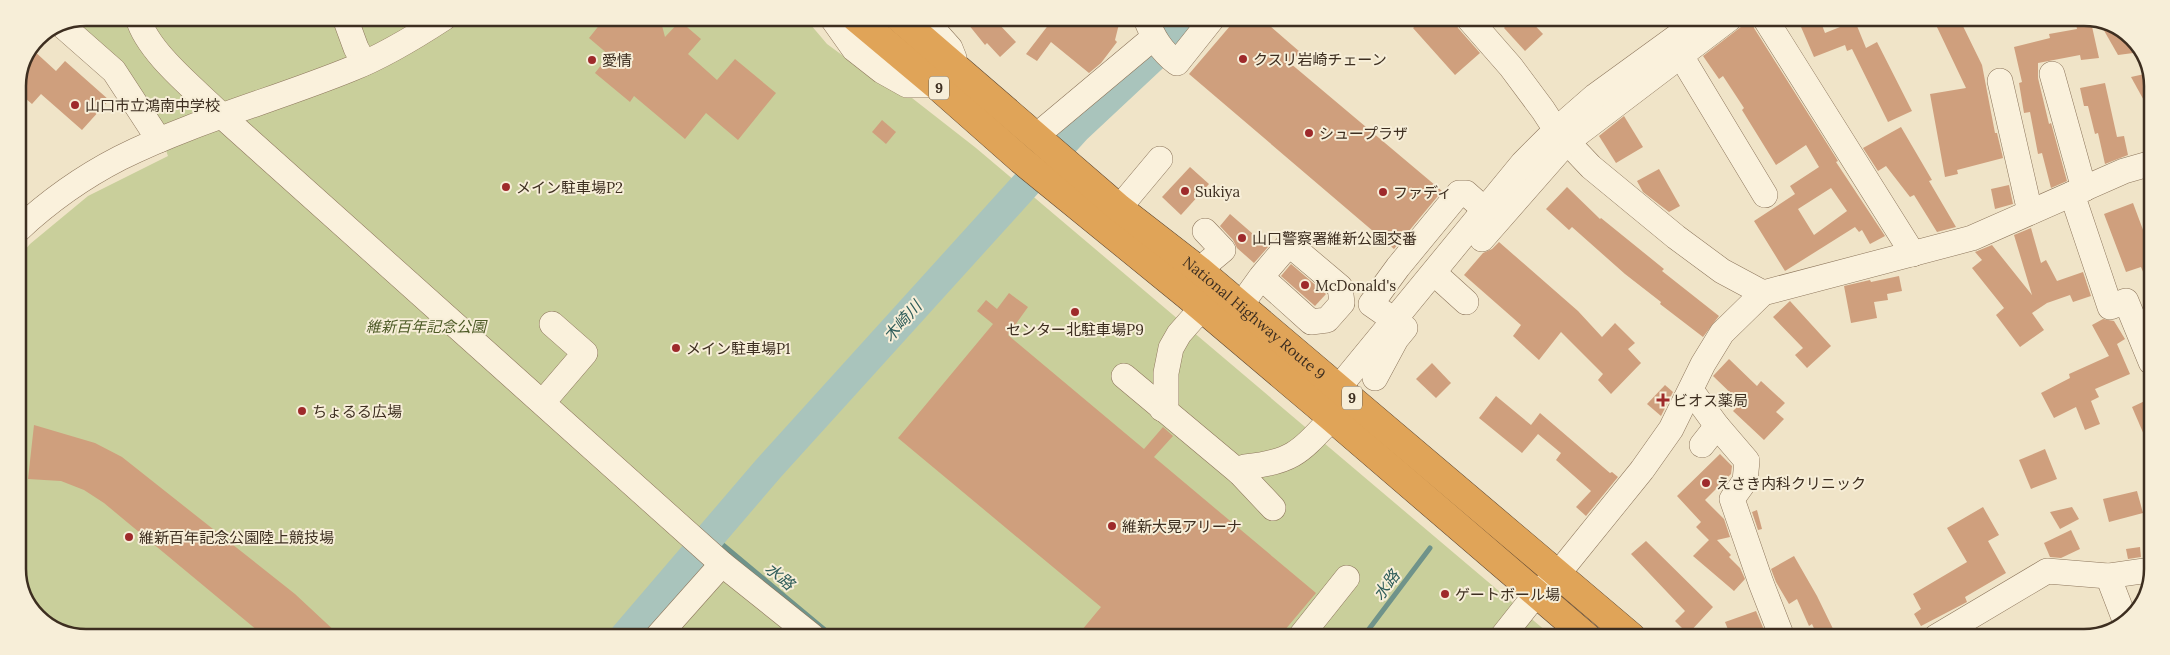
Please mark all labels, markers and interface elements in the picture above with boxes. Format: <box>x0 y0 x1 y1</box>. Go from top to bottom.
place label: クスリ岩崎チェーン <box>1253 50 1387 69</box>
place label: 愛情 <box>602 51 632 70</box>
marker: クスリ岩崎チェーン <box>1237 53 1249 65</box>
marker: 愛情 <box>586 54 598 66</box>
road number: 9 <box>929 76 949 100</box>
place label: 山口市立鴻南中学校 <box>85 96 220 115</box>
marker: 山口市立鴻南中学校 <box>69 99 81 111</box>
place label: シュープラザ <box>1319 124 1408 143</box>
marker: シュープラザ <box>1303 127 1315 139</box>
place label: メイン駐車場P2 <box>516 178 623 197</box>
marker: メイン駐車場P2 <box>500 181 512 193</box>
place label: Sukiya <box>1195 182 1240 201</box>
place label: ファディ <box>1393 183 1452 202</box>
marker: Sukiya <box>1179 185 1191 197</box>
marker: ファディ <box>1377 186 1389 198</box>
place label: 山口警察署維新公園交番 <box>1252 229 1417 248</box>
marker: 山口警察署維新公園交番 <box>1236 232 1248 244</box>
street label: National Highway Route 9 <box>1179 252 1330 383</box>
place label: McDonald's <box>1315 276 1396 295</box>
marker: McDonald's <box>1299 279 1311 291</box>
water label: 木崎川 <box>879 295 927 346</box>
marker: センター北駐車場P9 <box>1069 306 1081 318</box>
park label: 維新百年記念公園 <box>366 317 488 336</box>
place label: センター北駐車場P9 <box>1006 320 1144 339</box>
place label: メイン駐車場P1 <box>686 339 791 358</box>
marker: メイン駐車場P1 <box>670 342 682 354</box>
road number: 9 <box>1342 386 1362 409</box>
place label: ビオス薬局 <box>1673 391 1748 410</box>
marker: ビオス薬局 <box>1657 394 1669 406</box>
place label: ちょるる広場 <box>312 402 402 421</box>
marker: ちょるる広場 <box>296 405 308 417</box>
place label: えさき内科クリニック <box>1716 474 1866 493</box>
marker: えさき内科クリニック <box>1700 477 1712 489</box>
place label: 維新大晃アリーナ <box>1122 517 1242 536</box>
marker: 維新大晃アリーナ <box>1106 520 1118 532</box>
place label: 維新百年記念公園陸上競技場 <box>139 528 334 547</box>
marker: 維新百年記念公園陸上競技場 <box>123 531 135 543</box>
water label: 水路 <box>761 558 800 595</box>
water label: 水路 <box>1368 565 1405 604</box>
place label: ゲートボール場 <box>1455 585 1560 604</box>
marker: ゲートボール場 <box>1439 588 1451 600</box>

